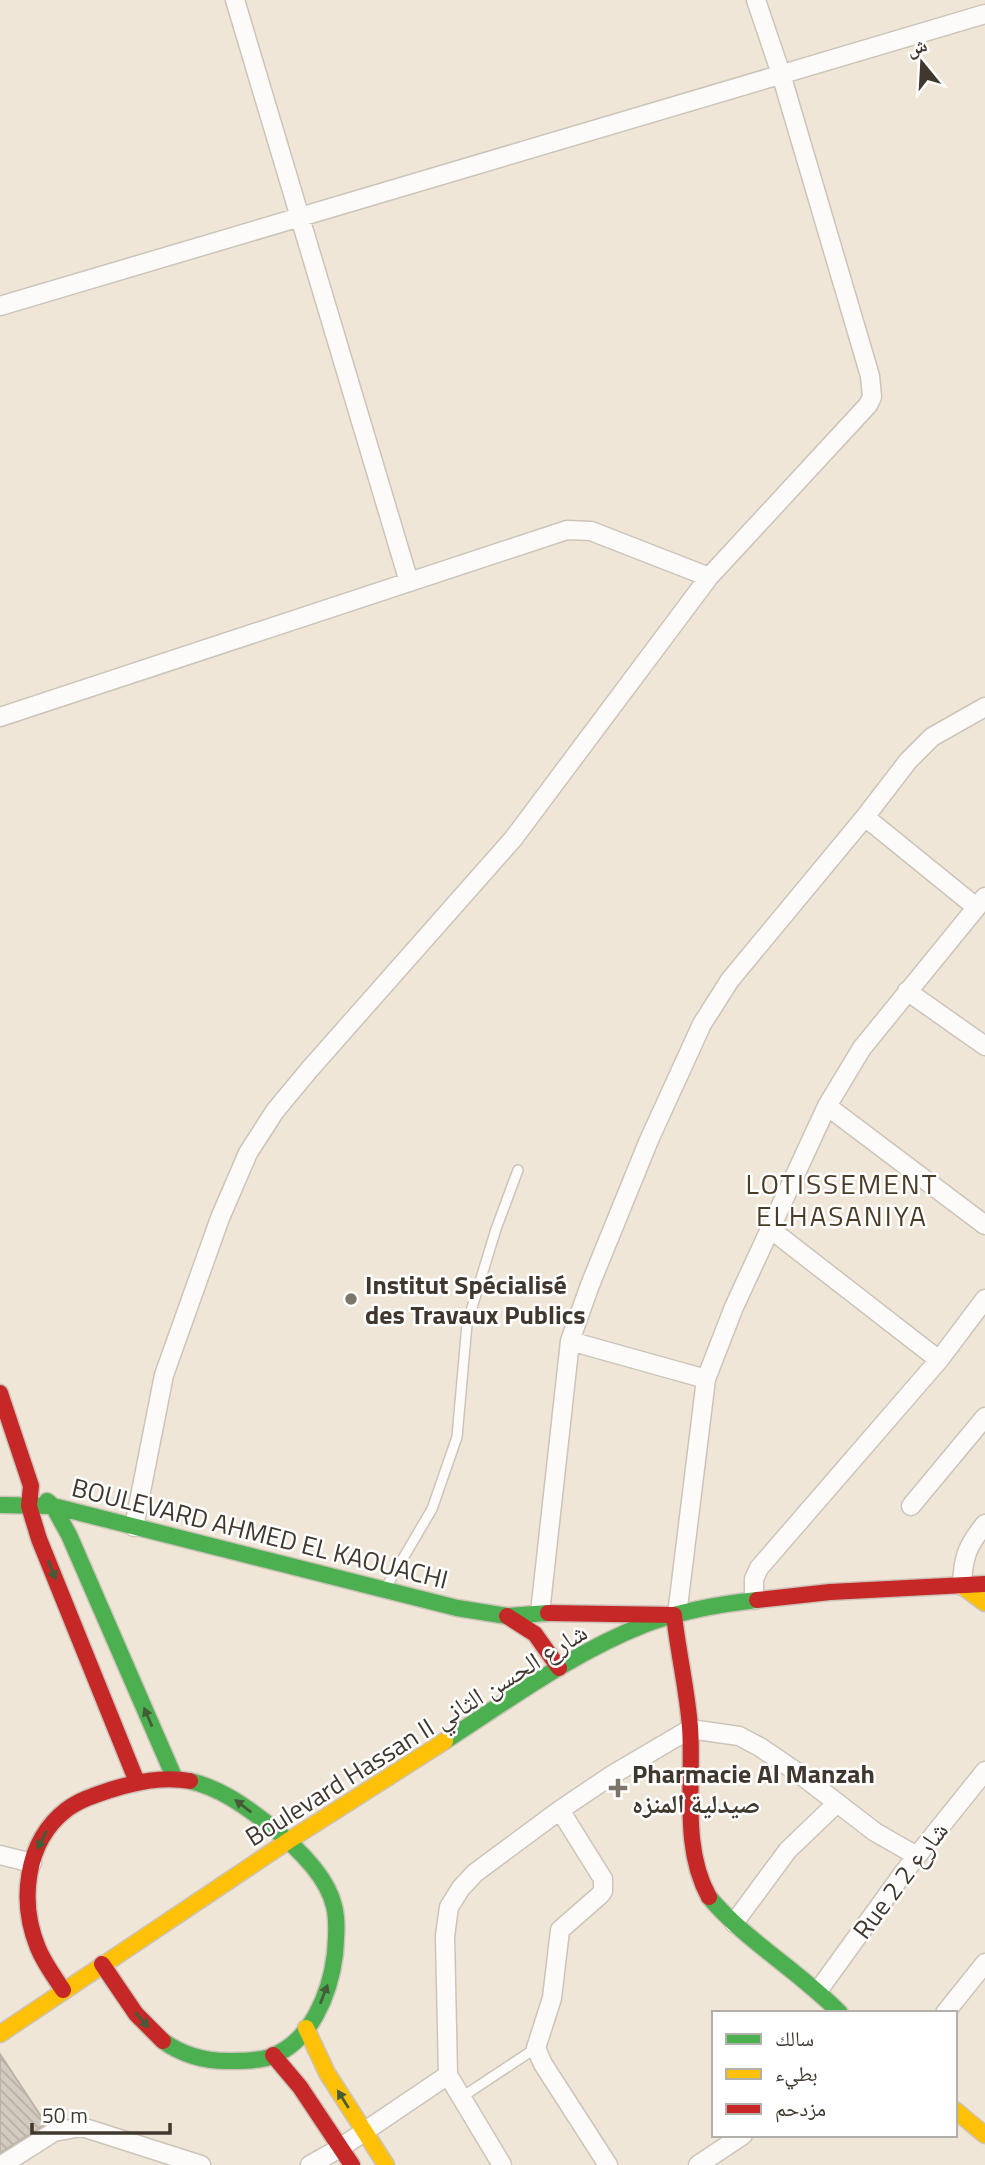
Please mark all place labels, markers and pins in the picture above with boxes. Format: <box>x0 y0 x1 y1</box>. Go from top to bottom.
place label: Institut Spécialisé des Travaux Publics <box>365 1265 586 1334</box>
marker: Institut Spécialisé des Travaux Publics <box>343 1291 359 1307</box>
place label: Pharmacie Al Manzah صيدلية المنزه <box>632 1754 875 1823</box>
marker: Pharmacie Al Manzah صيدلية المنزه <box>610 1780 626 1796</box>

